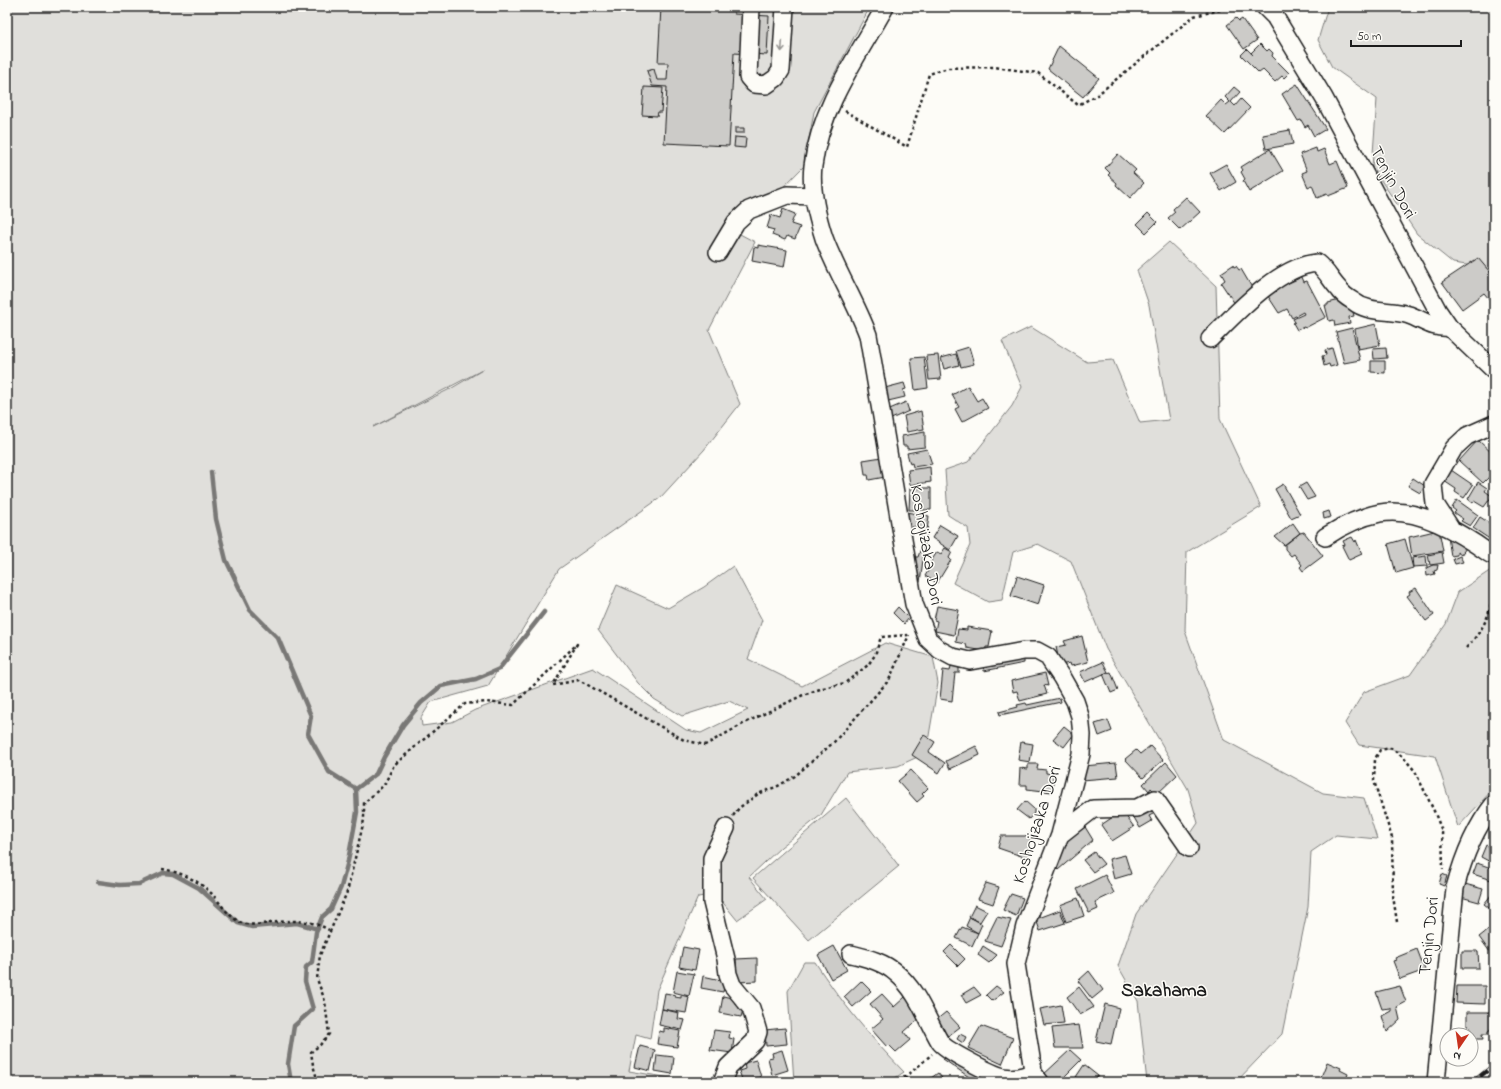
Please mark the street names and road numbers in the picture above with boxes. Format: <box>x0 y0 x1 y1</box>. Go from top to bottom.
street label: Tenjin Dori <box>1362 142 1422 224</box>
street label: Koshojizaka Dori <box>902 482 948 608</box>
street label: Koshojizaka Dori <box>1007 763 1069 887</box>
street label: Tenjin Dori <box>1413 895 1447 977</box>

